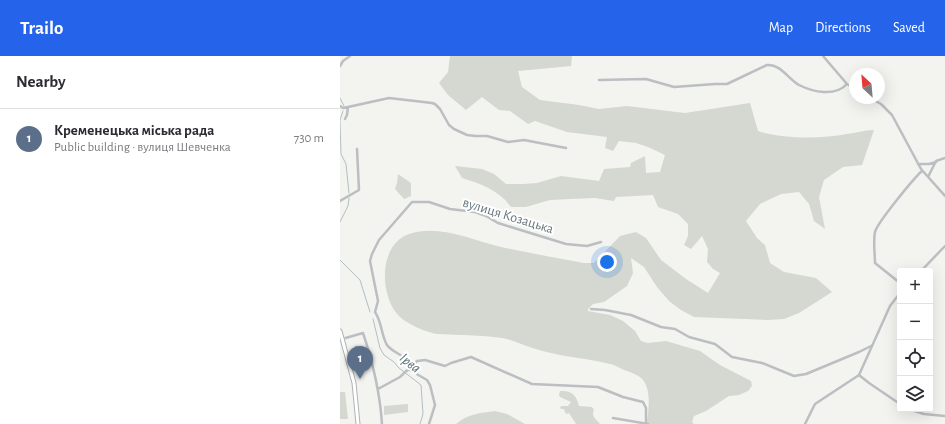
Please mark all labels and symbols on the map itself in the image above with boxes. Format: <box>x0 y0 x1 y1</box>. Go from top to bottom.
north arrow <box>849 68 885 104</box>
street label: вулиця Козацька <box>461 196 556 237</box>
your location <box>597 252 617 272</box>
pin: 1 <box>347 346 373 379</box>
water label: Ірва <box>396 350 424 376</box>

